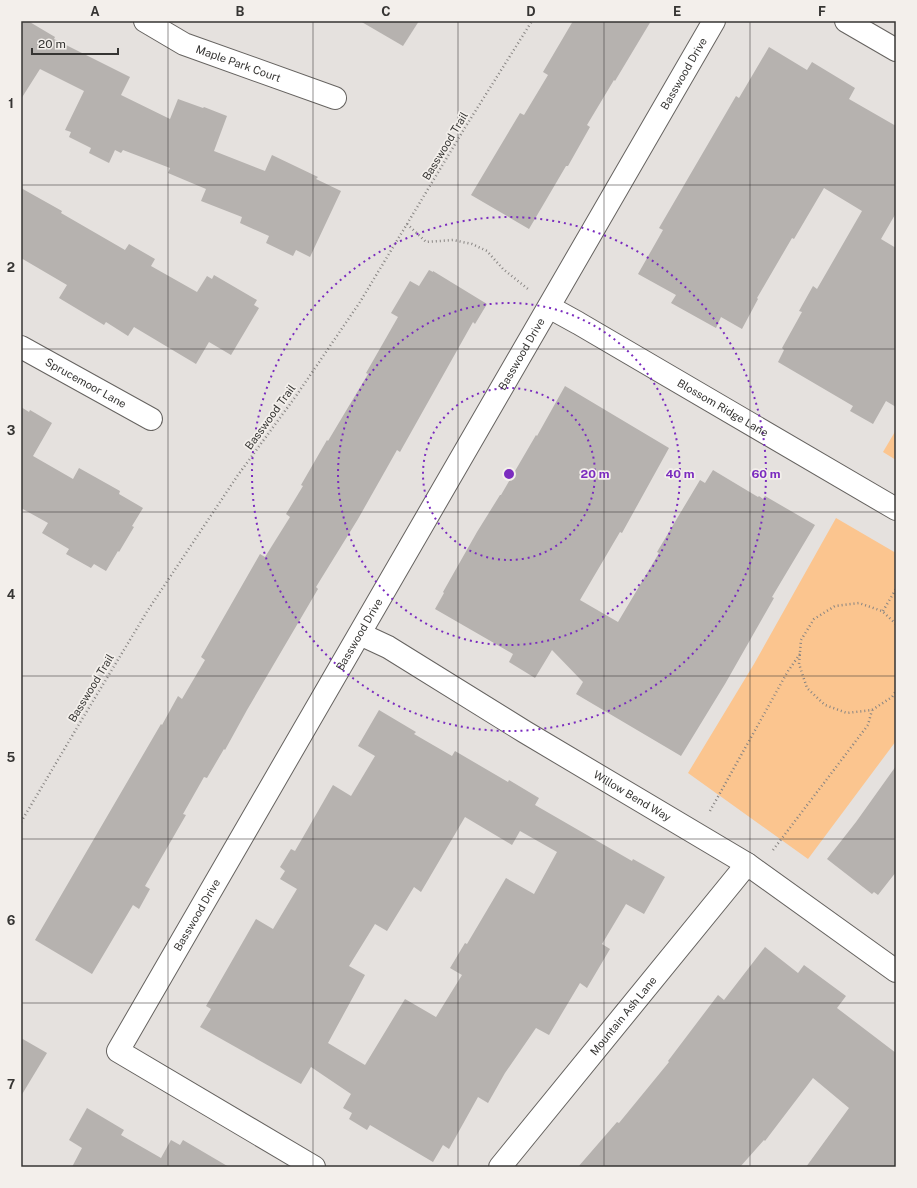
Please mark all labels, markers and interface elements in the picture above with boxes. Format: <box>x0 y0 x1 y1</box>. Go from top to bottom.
text: A <box>90 4 100 19</box>
text: B <box>236 4 245 19</box>
text: C <box>381 4 391 19</box>
text: D <box>526 4 536 19</box>
text: E <box>673 4 681 19</box>
text: F <box>818 4 826 19</box>
scale bar <box>32 30 118 56</box>
street label: Basswood Drive <box>658 35 709 112</box>
text: 20 m <box>38 37 66 51</box>
street label: Maple Park Court <box>194 43 282 84</box>
text: 1 <box>8 96 14 111</box>
street label: Basswood Trail <box>420 110 470 182</box>
text: 2 <box>7 260 15 275</box>
street label: Basswood Drive <box>496 316 547 392</box>
street label: Sprucemoor Lane <box>43 356 128 410</box>
street label: Blossom Ridge Lane <box>675 377 771 439</box>
street label: Basswood Trail <box>242 382 298 452</box>
text: 3 <box>7 423 16 438</box>
centre of rings <box>502 467 516 481</box>
text: 20 m <box>581 467 610 481</box>
text: 40 m <box>665 467 695 481</box>
text: 60 m <box>751 467 781 481</box>
text: 4 <box>7 587 16 602</box>
street label: Basswood Drive <box>334 596 385 673</box>
street label: Basswood Trail <box>66 652 116 724</box>
text: 5 <box>7 750 16 765</box>
street label: Willow Bend Way <box>592 768 673 823</box>
street label: Basswood Drive <box>171 877 222 953</box>
text: 6 <box>7 913 16 928</box>
street label: Mountain Ash Lane <box>588 974 659 1058</box>
text: 7 <box>7 1077 15 1092</box>

